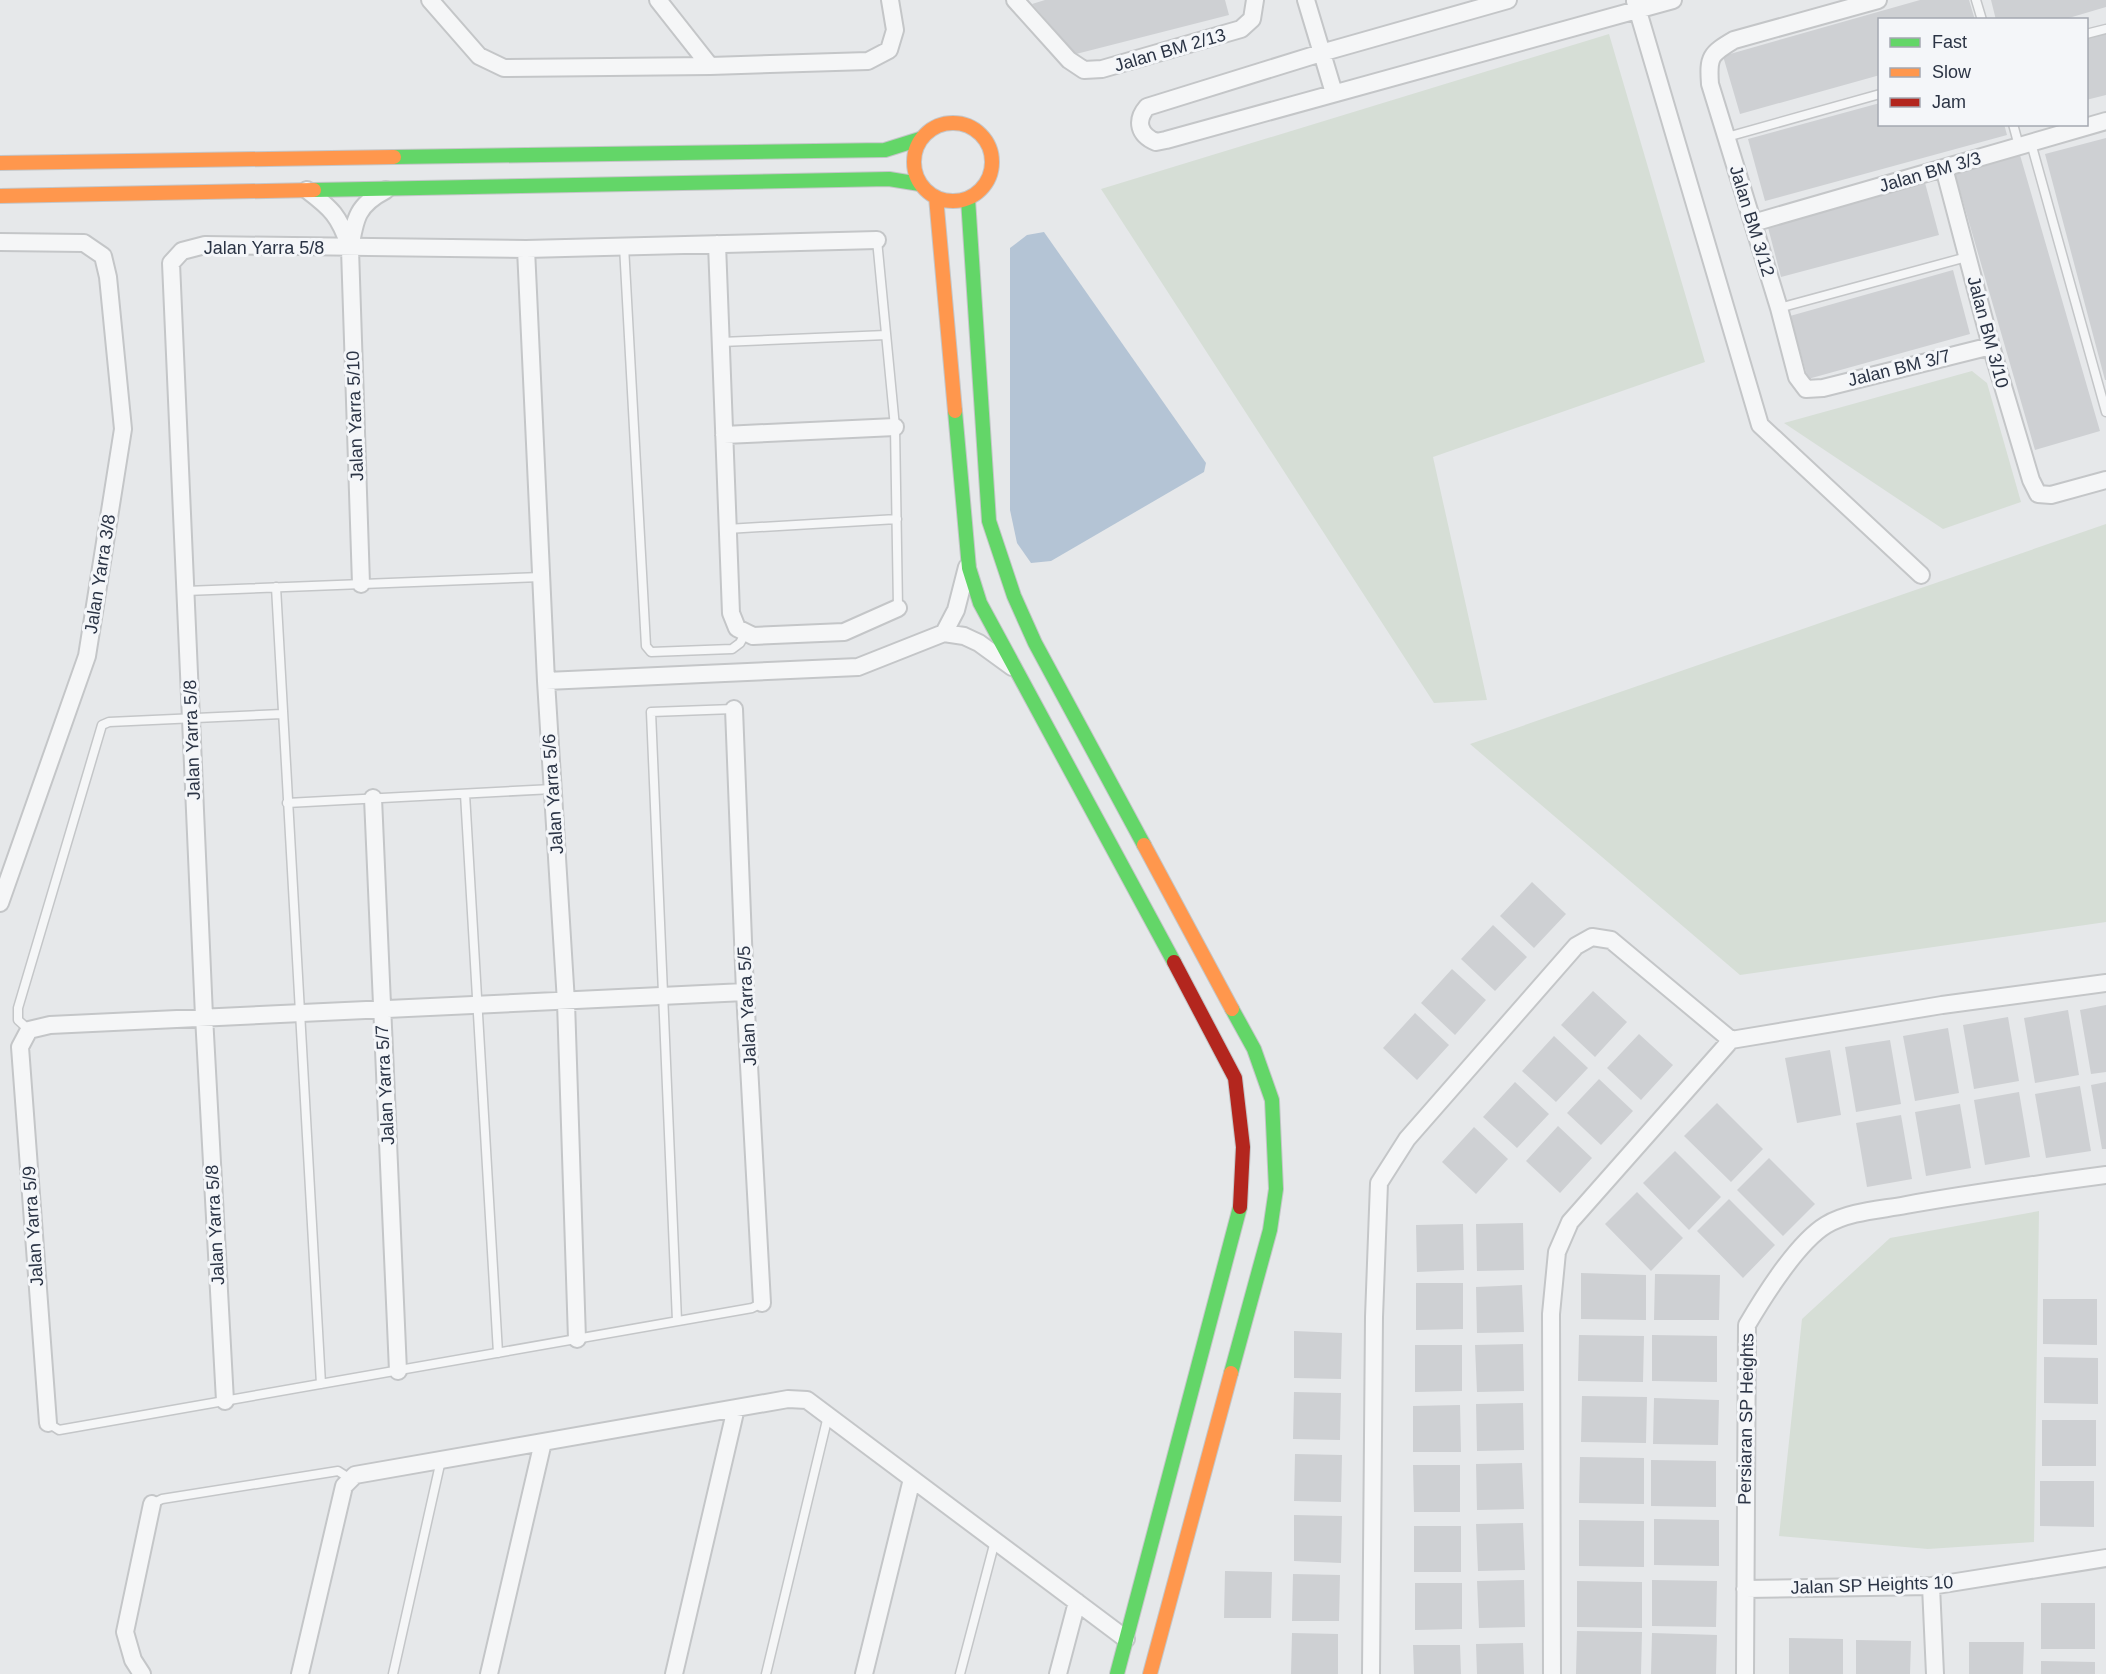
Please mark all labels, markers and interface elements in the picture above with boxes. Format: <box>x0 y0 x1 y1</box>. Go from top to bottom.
legend <box>1878 18 2088 126</box>
street label: Jalan BM 2/13 <box>1112 25 1228 75</box>
text: Fast <box>1932 32 1967 52</box>
text: Slow <box>1932 62 1972 82</box>
text: Jam <box>1932 92 1966 112</box>
street label: Jalan BM 3/3 <box>1877 148 1983 196</box>
street label: Jalan BM 3/12 <box>1726 163 1778 279</box>
street label: Jalan Yarra 5/8 <box>204 238 324 258</box>
street label: Jalan BM 3/10 <box>1963 274 2013 390</box>
street label: Jalan BM 3/7 <box>1846 346 1952 390</box>
street label: Jalan Yarra 5/10 <box>343 350 367 482</box>
street label: Jalan Yarra 3/8 <box>81 513 119 635</box>
street label: Jalan Yarra 5/8 <box>180 679 204 801</box>
street label: Jalan Yarra 5/6 <box>539 733 567 855</box>
street label: Jalan Yarra 5/5 <box>734 945 760 1067</box>
street label: Jalan Yarra 5/7 <box>372 1024 398 1146</box>
street label: Jalan Yarra 5/8 <box>202 1164 228 1286</box>
street label: Jalan Yarra 5/9 <box>19 1165 47 1287</box>
street label: Persiaran SP Heights <box>1735 1333 1757 1505</box>
street label: Jalan SP Heights 10 <box>1790 1572 1954 1598</box>

